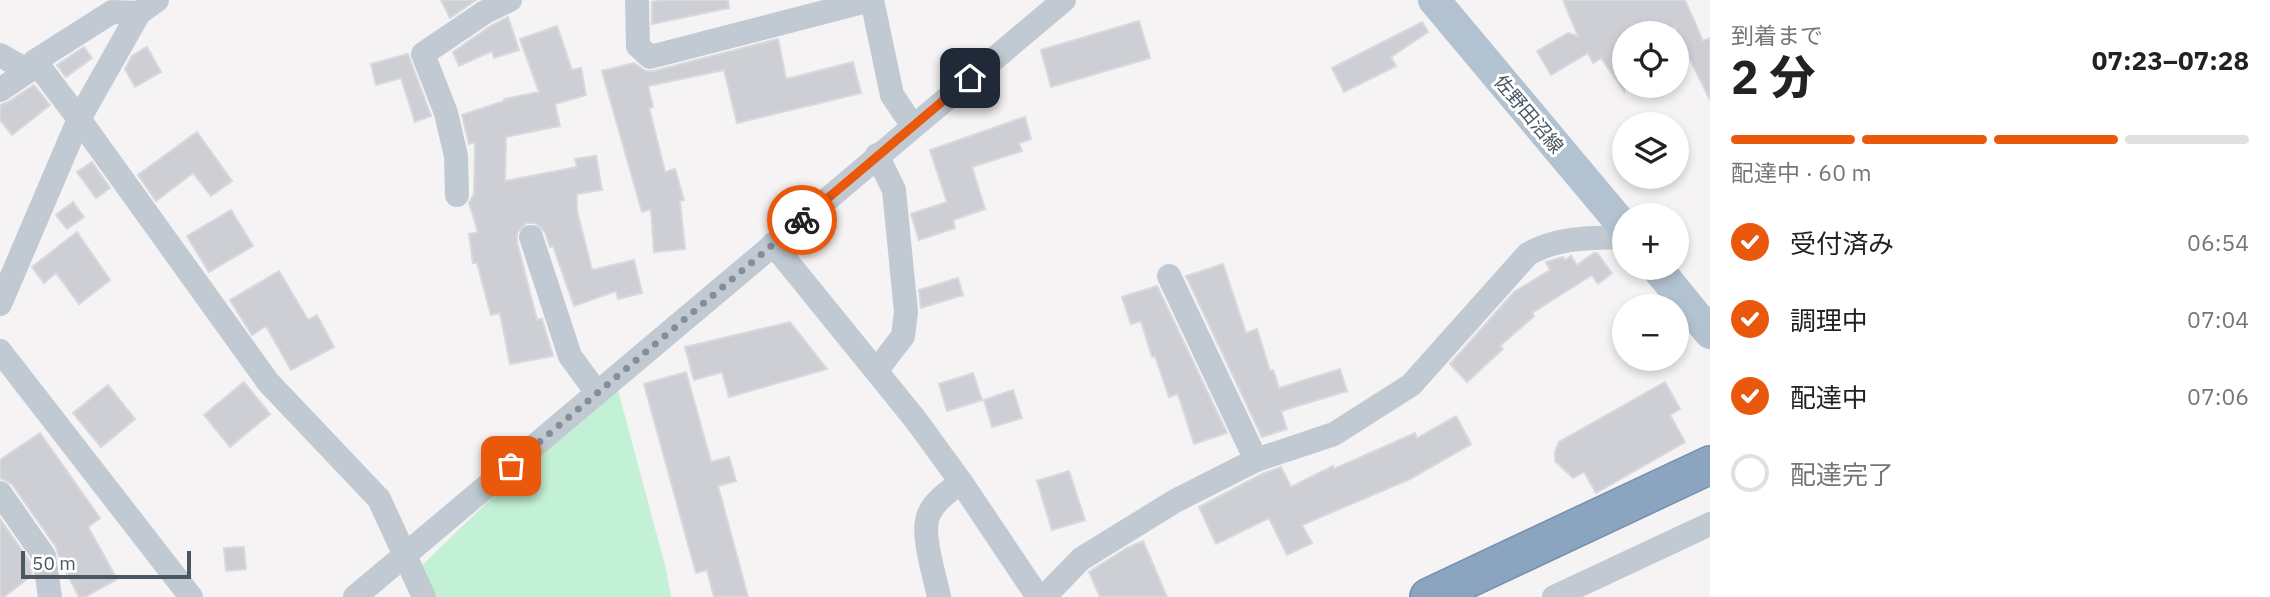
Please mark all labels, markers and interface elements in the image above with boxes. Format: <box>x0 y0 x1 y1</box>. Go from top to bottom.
text: 到着まで <box>1731 20 1823 50</box>
map controls <box>1612 21 1689 371</box>
button: locate <box>1612 21 1689 98</box>
text: 07:23–07:28 <box>2092 43 2249 77</box>
text: 2 分 <box>1731 47 1815 107</box>
pin <box>940 48 1000 108</box>
icon: home <box>951 59 989 97</box>
street label: 佐野田沼線 <box>1489 70 1569 158</box>
button: layers <box>1612 112 1689 189</box>
text: 配達中 · 60 m <box>1731 157 1871 187</box>
courier <box>767 185 837 255</box>
icon: bike <box>783 201 821 239</box>
button: + <box>1612 203 1689 280</box>
icon: check <box>1731 223 1769 261</box>
text: 受付済み <box>1790 226 1894 260</box>
text: 06:54 <box>2187 227 2249 257</box>
button: − <box>1612 294 1689 371</box>
icon: check <box>1731 300 1769 338</box>
text: 調理中 <box>1790 303 1868 337</box>
text: 07:04 <box>2187 304 2249 334</box>
icon: check <box>1731 377 1769 415</box>
text: 配達中 <box>1790 380 1868 414</box>
text: 07:06 <box>2187 381 2249 411</box>
pin <box>481 436 541 496</box>
icon: bag <box>492 447 530 485</box>
text: 配達完了 <box>1790 457 1894 491</box>
scale bar <box>21 548 191 580</box>
text: 50 m <box>32 551 76 575</box>

